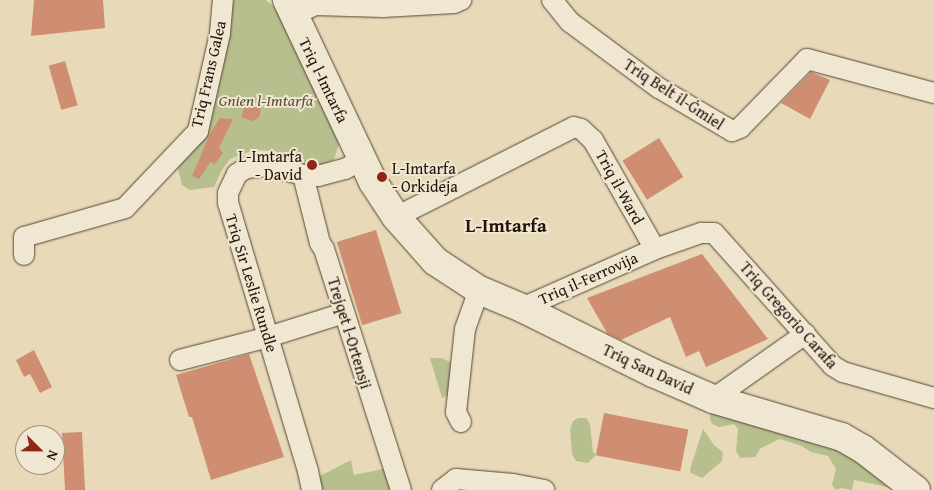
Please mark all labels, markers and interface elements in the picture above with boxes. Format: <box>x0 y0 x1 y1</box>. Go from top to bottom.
street label: Triq Frans Galea <box>186 19 230 129</box>
street label: Triq l-Imtarfa <box>295 34 353 126</box>
street label: Triq Belt il-Ġmiel <box>620 54 728 134</box>
park label: Gnien l-Imtarfa <box>219 90 313 110</box>
place label: L-Imtarfa - David <box>238 146 302 184</box>
street label: Triq il-Ward <box>592 146 648 228</box>
place label: L-Imtarfa - Orkideja <box>392 158 458 196</box>
marker: L-Imtarfa - David <box>306 159 318 171</box>
marker: L-Imtarfa - Orkideja <box>376 171 388 183</box>
street label: Triq Sir Leslie Rundle <box>222 212 282 354</box>
district label: L-Imtarfa <box>465 215 547 237</box>
street label: Triq il-Ferrovija <box>536 248 640 308</box>
street label: Triq Gregorio Carafa <box>736 258 842 372</box>
street label: Trejqet l-Ortensji <box>324 275 376 391</box>
street label: Triq San David <box>600 340 696 398</box>
north arrow <box>15 425 65 475</box>
text: N <box>42 447 64 464</box>

